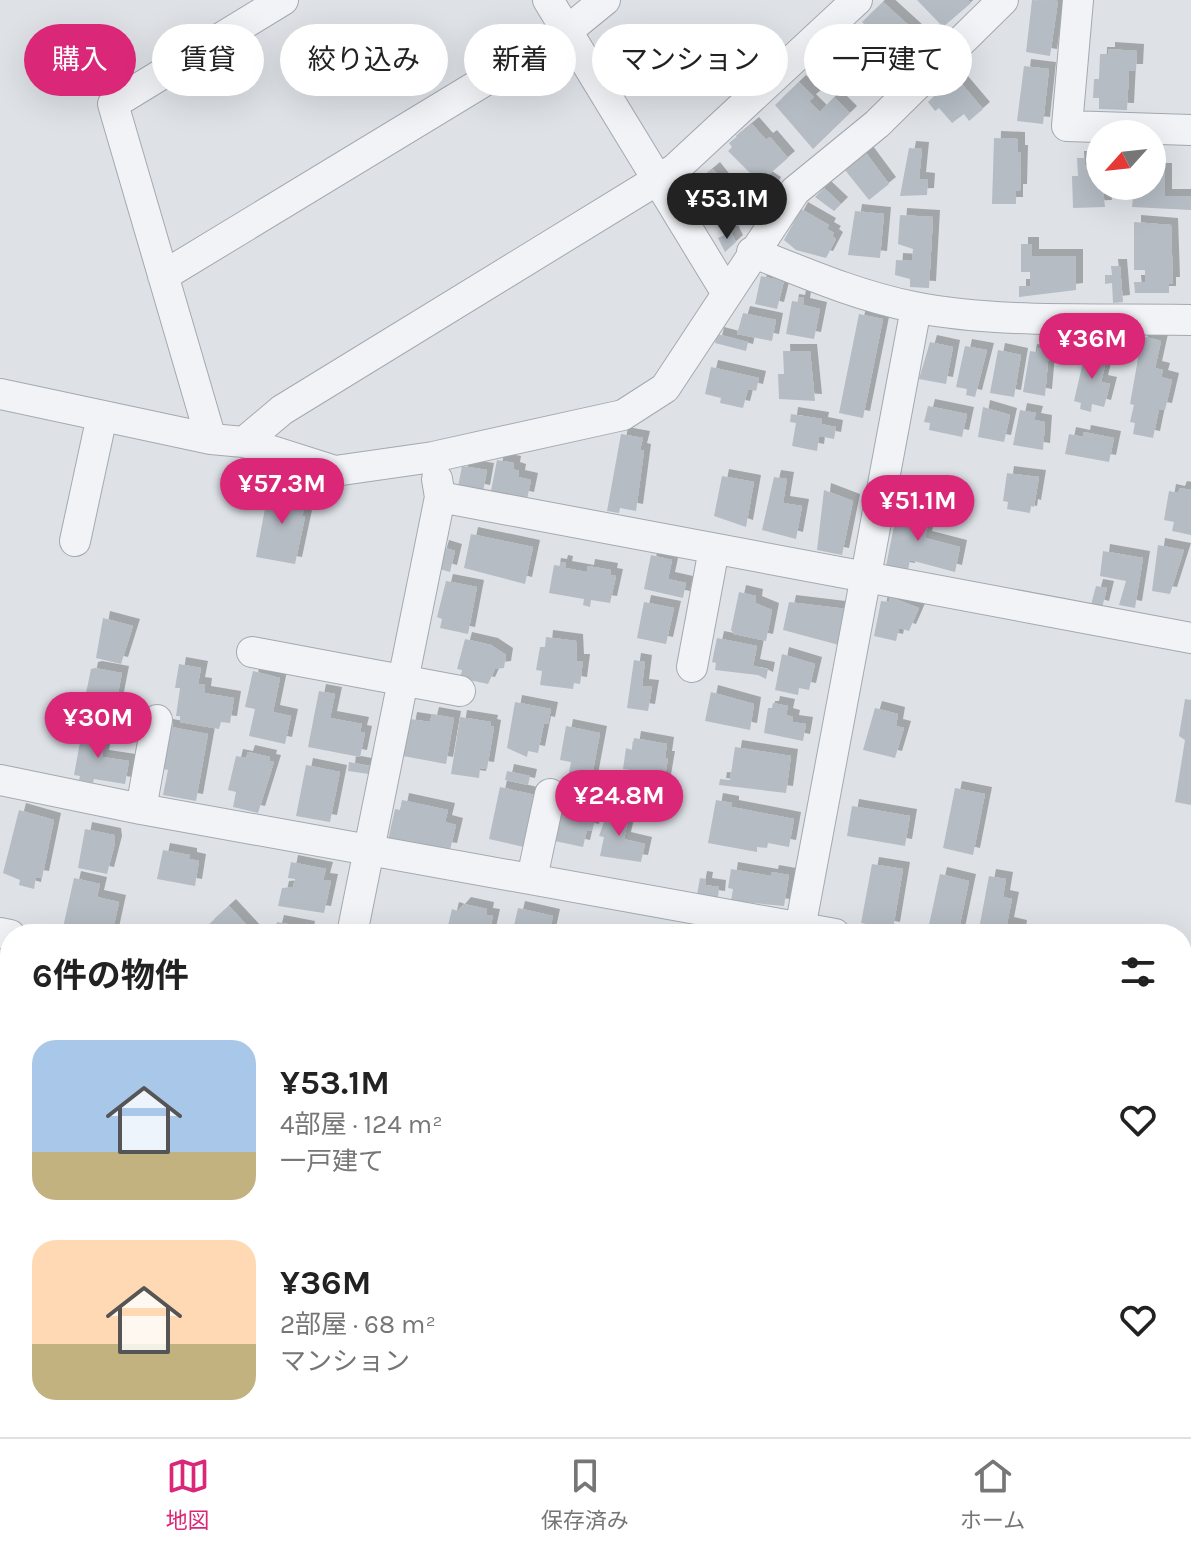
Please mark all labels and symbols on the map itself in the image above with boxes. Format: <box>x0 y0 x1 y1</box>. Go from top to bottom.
north arrow <box>1086 120 1166 200</box>
pin: ¥53.1M <box>662 173 792 241</box>
pin: ¥36M <box>1045 313 1139 381</box>
pin: ¥57.3M <box>217 458 347 526</box>
pin: ¥51.1M <box>853 475 983 543</box>
pin: ¥30M <box>51 692 145 760</box>
pin: ¥24.8M <box>554 770 684 838</box>

